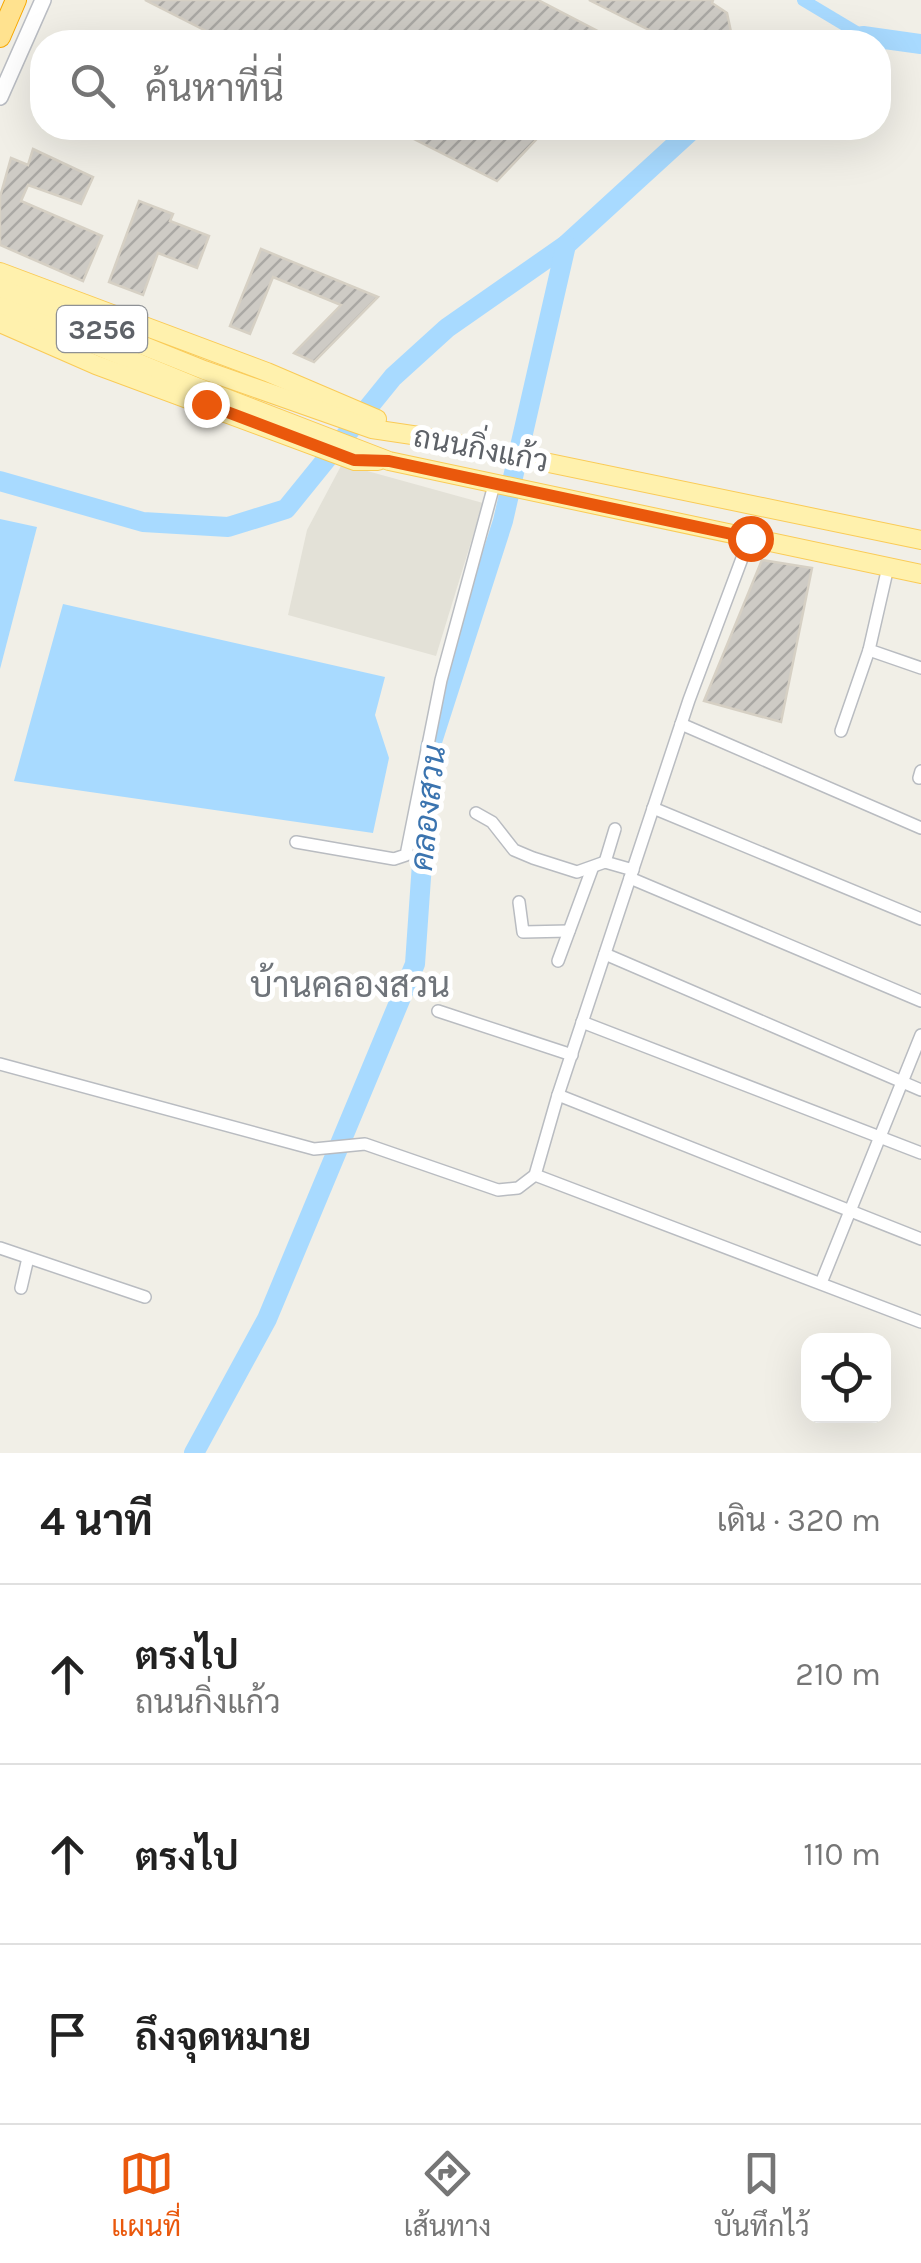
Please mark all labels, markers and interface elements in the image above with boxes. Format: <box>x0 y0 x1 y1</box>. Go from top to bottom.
search box <box>30 30 891 140</box>
icon: search <box>65 58 120 113</box>
text: ค้นหาที่นี่ <box>145 66 284 111</box>
road number: 3256 <box>57 306 147 352</box>
route end <box>184 382 230 428</box>
street label: ถนนกิ่งแก้ว <box>411 412 553 480</box>
route start <box>728 516 774 562</box>
water label: คลองสวน <box>403 743 453 873</box>
district label: บ้านคลองสวน <box>250 962 450 1006</box>
map controls <box>801 1333 891 1423</box>
button: locate <box>801 1333 891 1423</box>
text: 4 นาที <box>40 1496 153 1546</box>
text: เดิน · 320 m <box>717 1502 881 1539</box>
text: ตรงไป <box>135 1634 239 1679</box>
icon: ahead <box>40 1647 95 1702</box>
text: 210 m <box>795 1656 881 1693</box>
text: ถนนกิ่งแก้ว <box>135 1684 281 1721</box>
icon: ahead <box>40 1827 95 1882</box>
text: ตรงไป <box>135 1835 239 1880</box>
text: 110 m <box>803 1836 881 1873</box>
icon: arrive <box>40 2007 95 2062</box>
text: ถึงจุดหมาย <box>135 2015 311 2060</box>
tab: แผนที่ <box>111 2146 181 2243</box>
tab: เส้นทาง <box>404 2146 491 2243</box>
tab: บันทึกไว้ <box>714 2146 810 2243</box>

